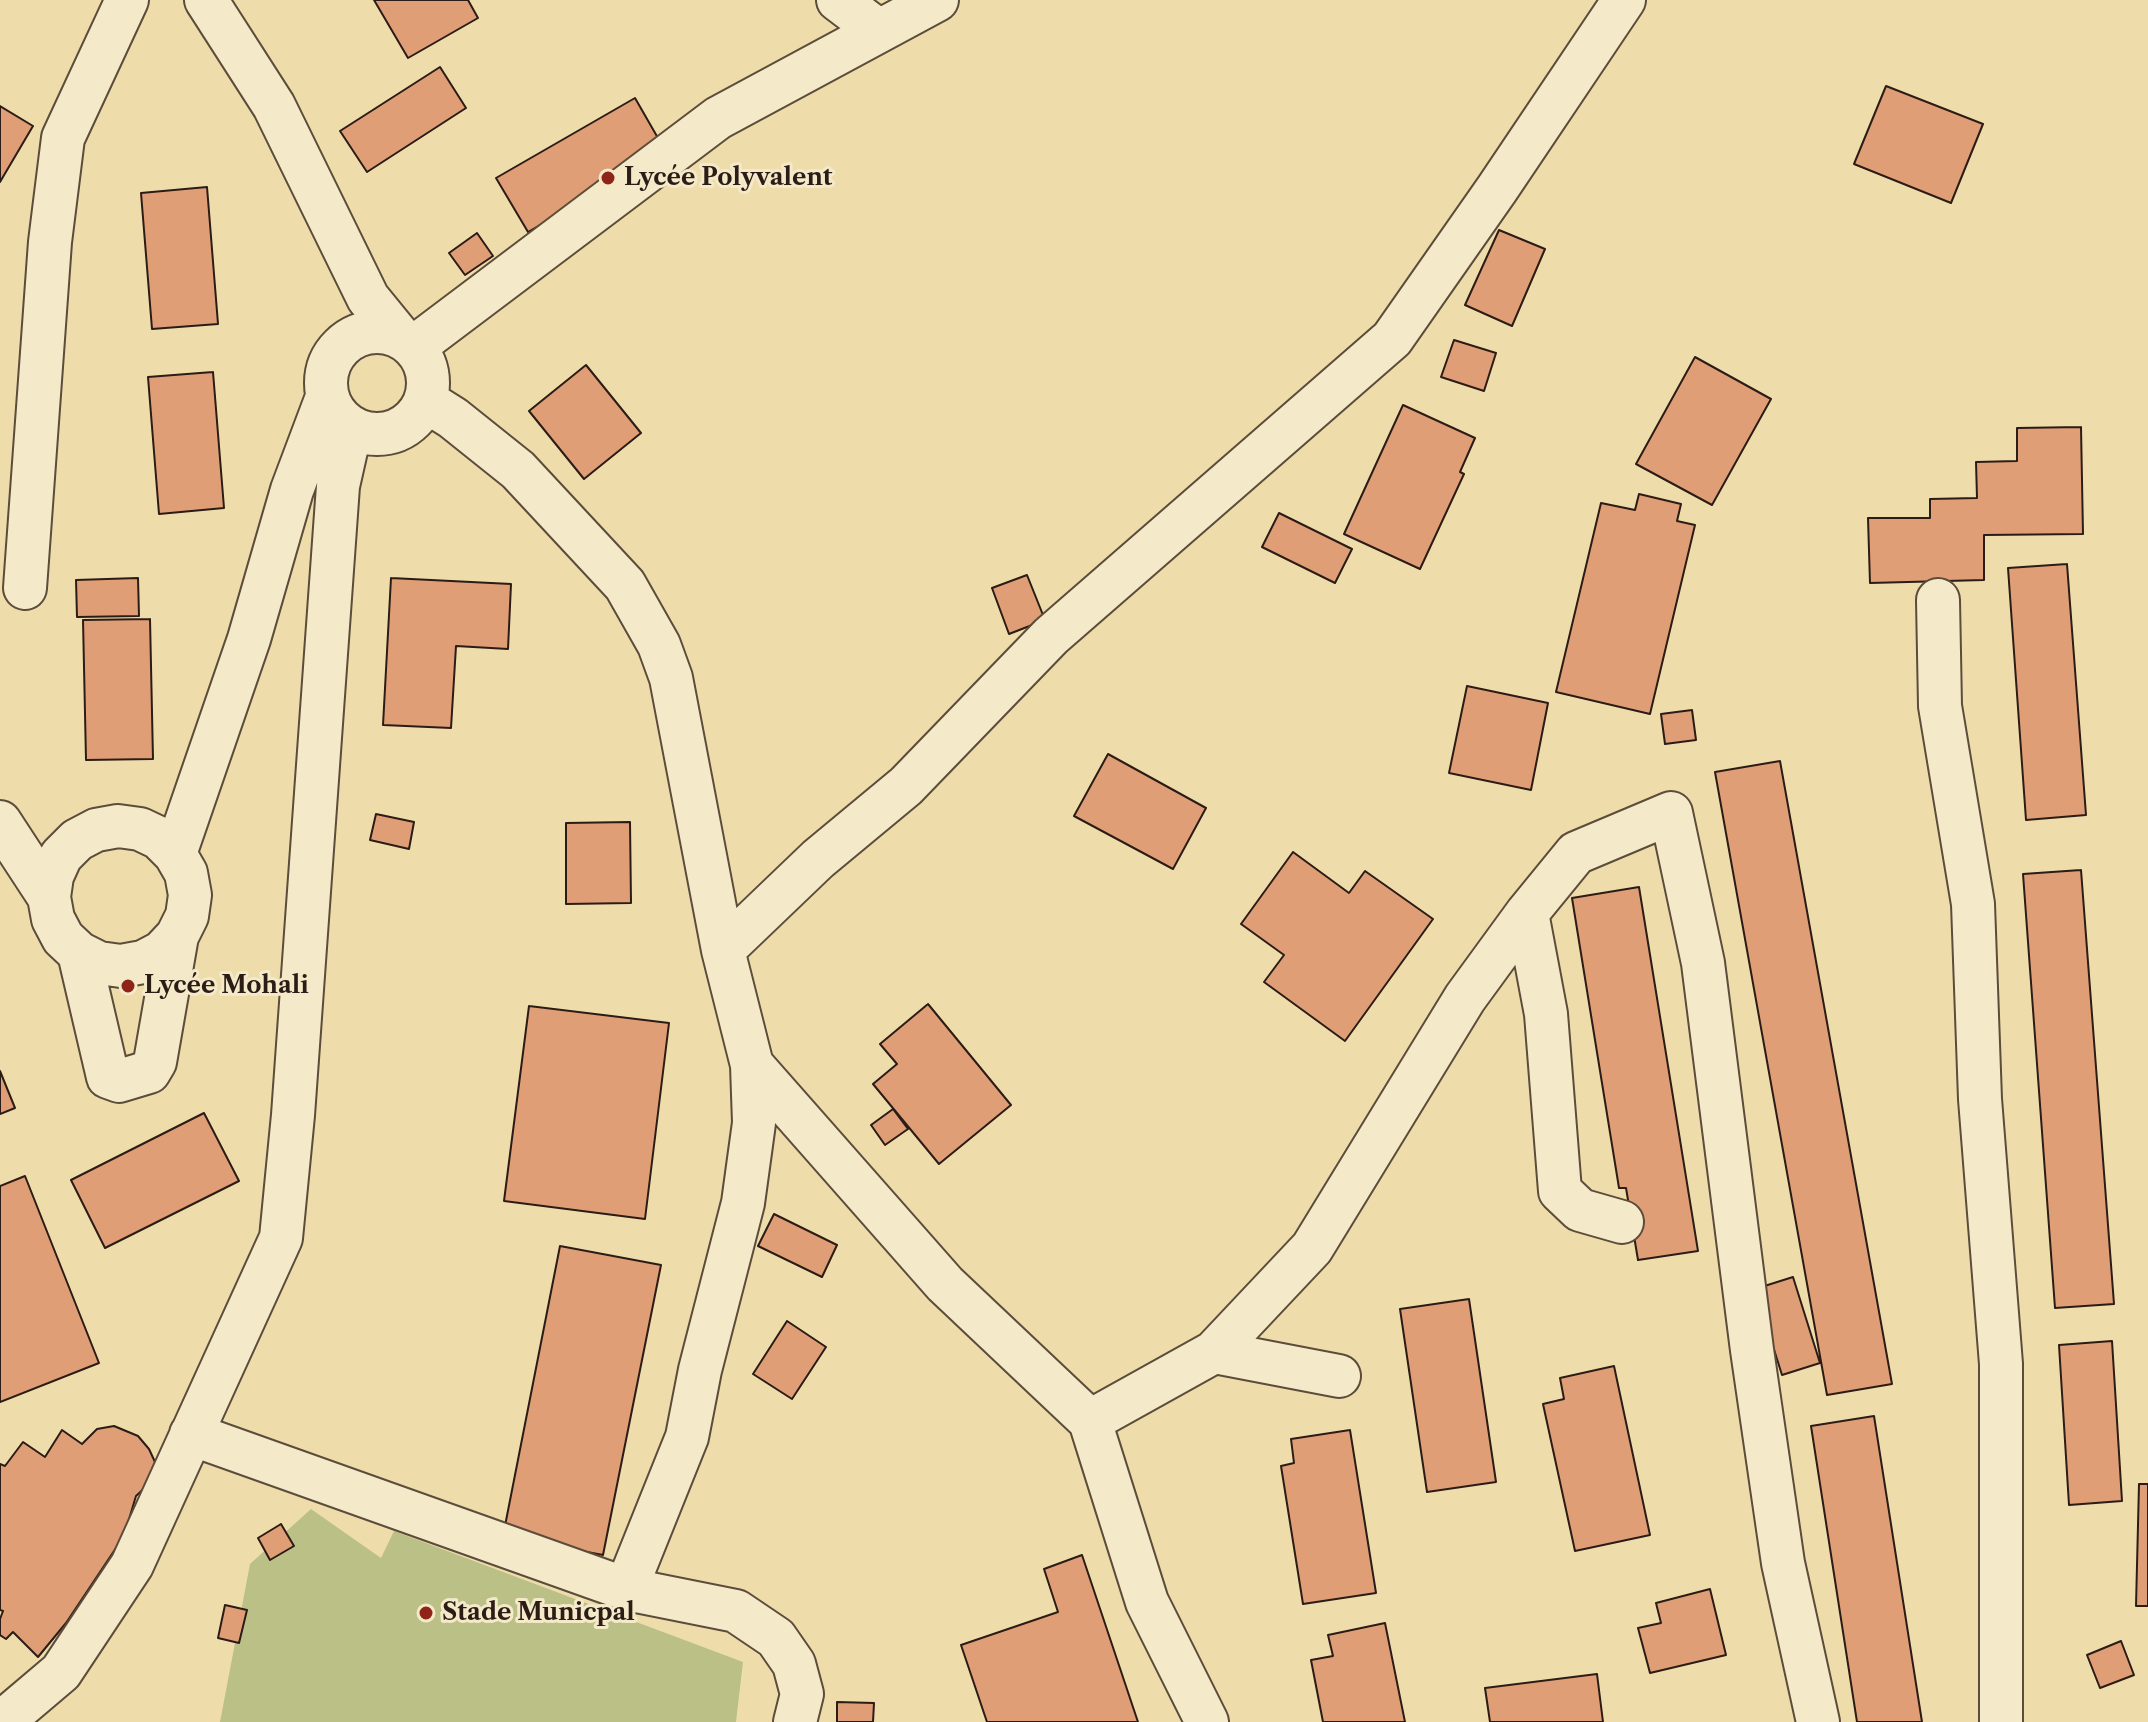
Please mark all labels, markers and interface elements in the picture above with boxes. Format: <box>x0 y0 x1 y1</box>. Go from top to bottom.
place label: Lycée Polyvalent <box>624 164 832 192</box>
marker: Lycée Polyvalent <box>599 169 617 187</box>
place label: Lycée Mohali <box>144 972 309 1000</box>
marker: Lycée Mohali <box>119 977 137 995</box>
place label: Stade Municpal <box>442 1599 635 1627</box>
marker: Stade Municpal <box>417 1604 435 1622</box>

